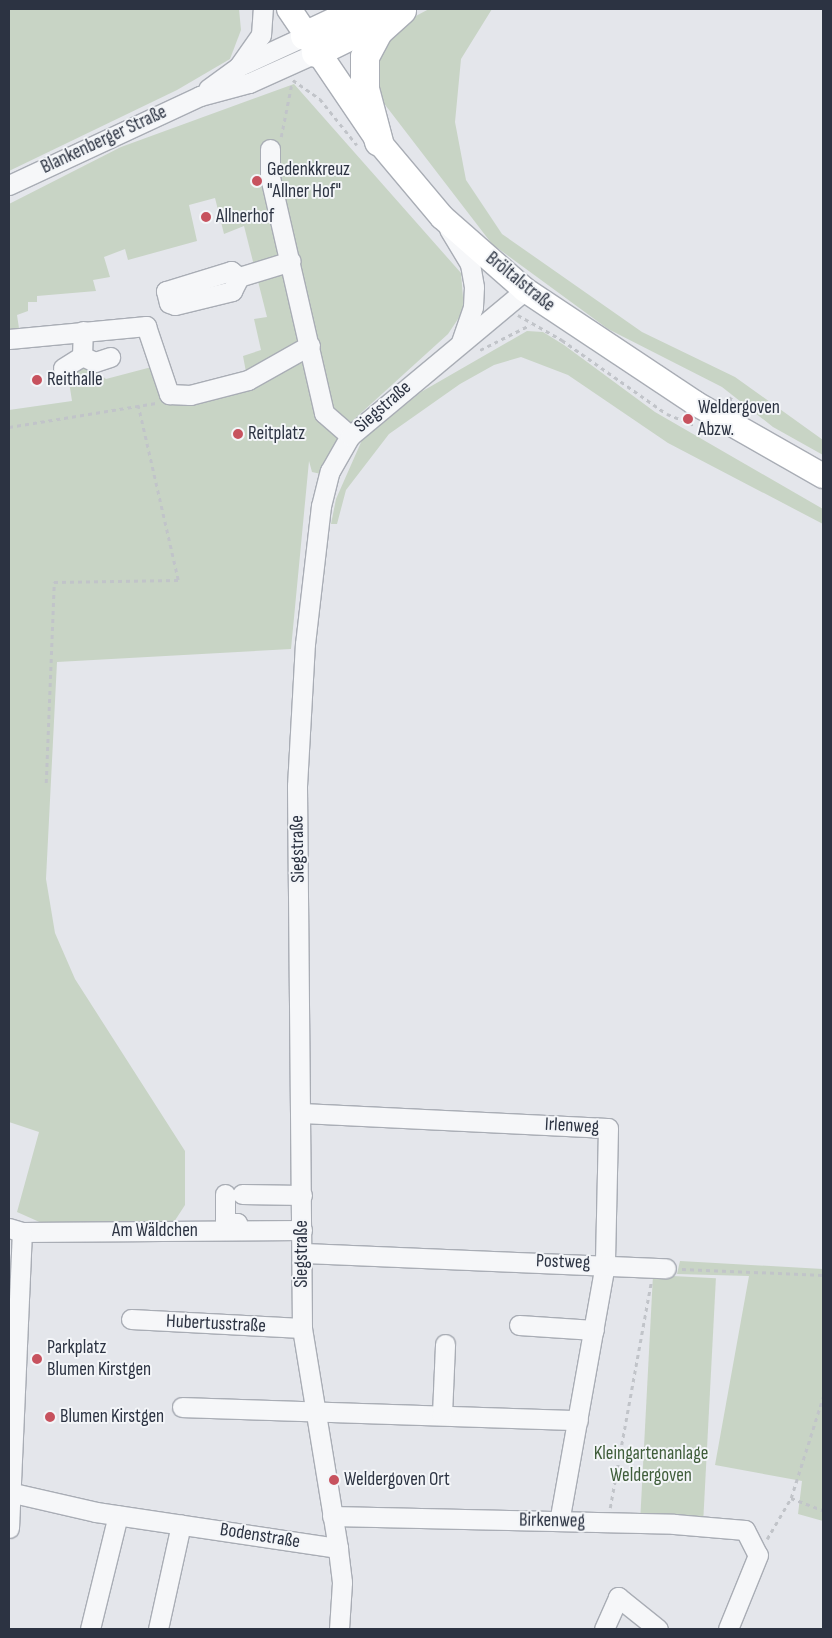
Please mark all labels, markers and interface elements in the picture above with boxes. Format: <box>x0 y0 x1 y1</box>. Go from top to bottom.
street label: Blankenberger Straße <box>37 101 171 179</box>
place label: Gedenkkreuz "Allner Hof" <box>267 159 350 203</box>
marker: Gedenkkreuz "Allner Hof" <box>251 175 263 187</box>
place label: Allnerhof <box>216 206 274 228</box>
marker: Allnerhof <box>200 211 212 223</box>
street label: Bröltalstraße <box>481 247 559 317</box>
place label: Reithalle <box>47 369 103 391</box>
marker: Reithalle <box>31 374 43 386</box>
street label: Siegstraße <box>350 376 416 438</box>
place label: Weldergoven Abzw. <box>698 397 780 441</box>
marker: Weldergoven Abzw. <box>682 413 694 425</box>
place label: Reitplatz <box>248 423 305 445</box>
marker: Reitplatz <box>232 428 244 440</box>
street label: Siegstraße <box>286 815 310 883</box>
street label: Irlenweg <box>544 1113 600 1139</box>
street label: Am Wäldchen <box>112 1220 198 1242</box>
street label: Siegstraße <box>291 1220 313 1288</box>
street label: Postweg <box>535 1250 591 1274</box>
street label: Hubertusstraße <box>166 1310 266 1338</box>
place label: Parkplatz Blumen Kirstgen <box>47 1337 151 1381</box>
marker: Parkplatz Blumen Kirstgen <box>31 1353 43 1365</box>
place label: Blumen Kirstgen <box>60 1406 164 1428</box>
marker: Blumen Kirstgen <box>44 1411 56 1423</box>
park label: Kleingartenanlage Weldergoven <box>594 1443 708 1487</box>
place label: Weldergoven Ort <box>344 1469 450 1491</box>
marker: Weldergoven Ort <box>328 1474 340 1486</box>
street label: Birkenweg <box>519 1509 585 1533</box>
street label: Bodenstraße <box>218 1518 302 1554</box>

